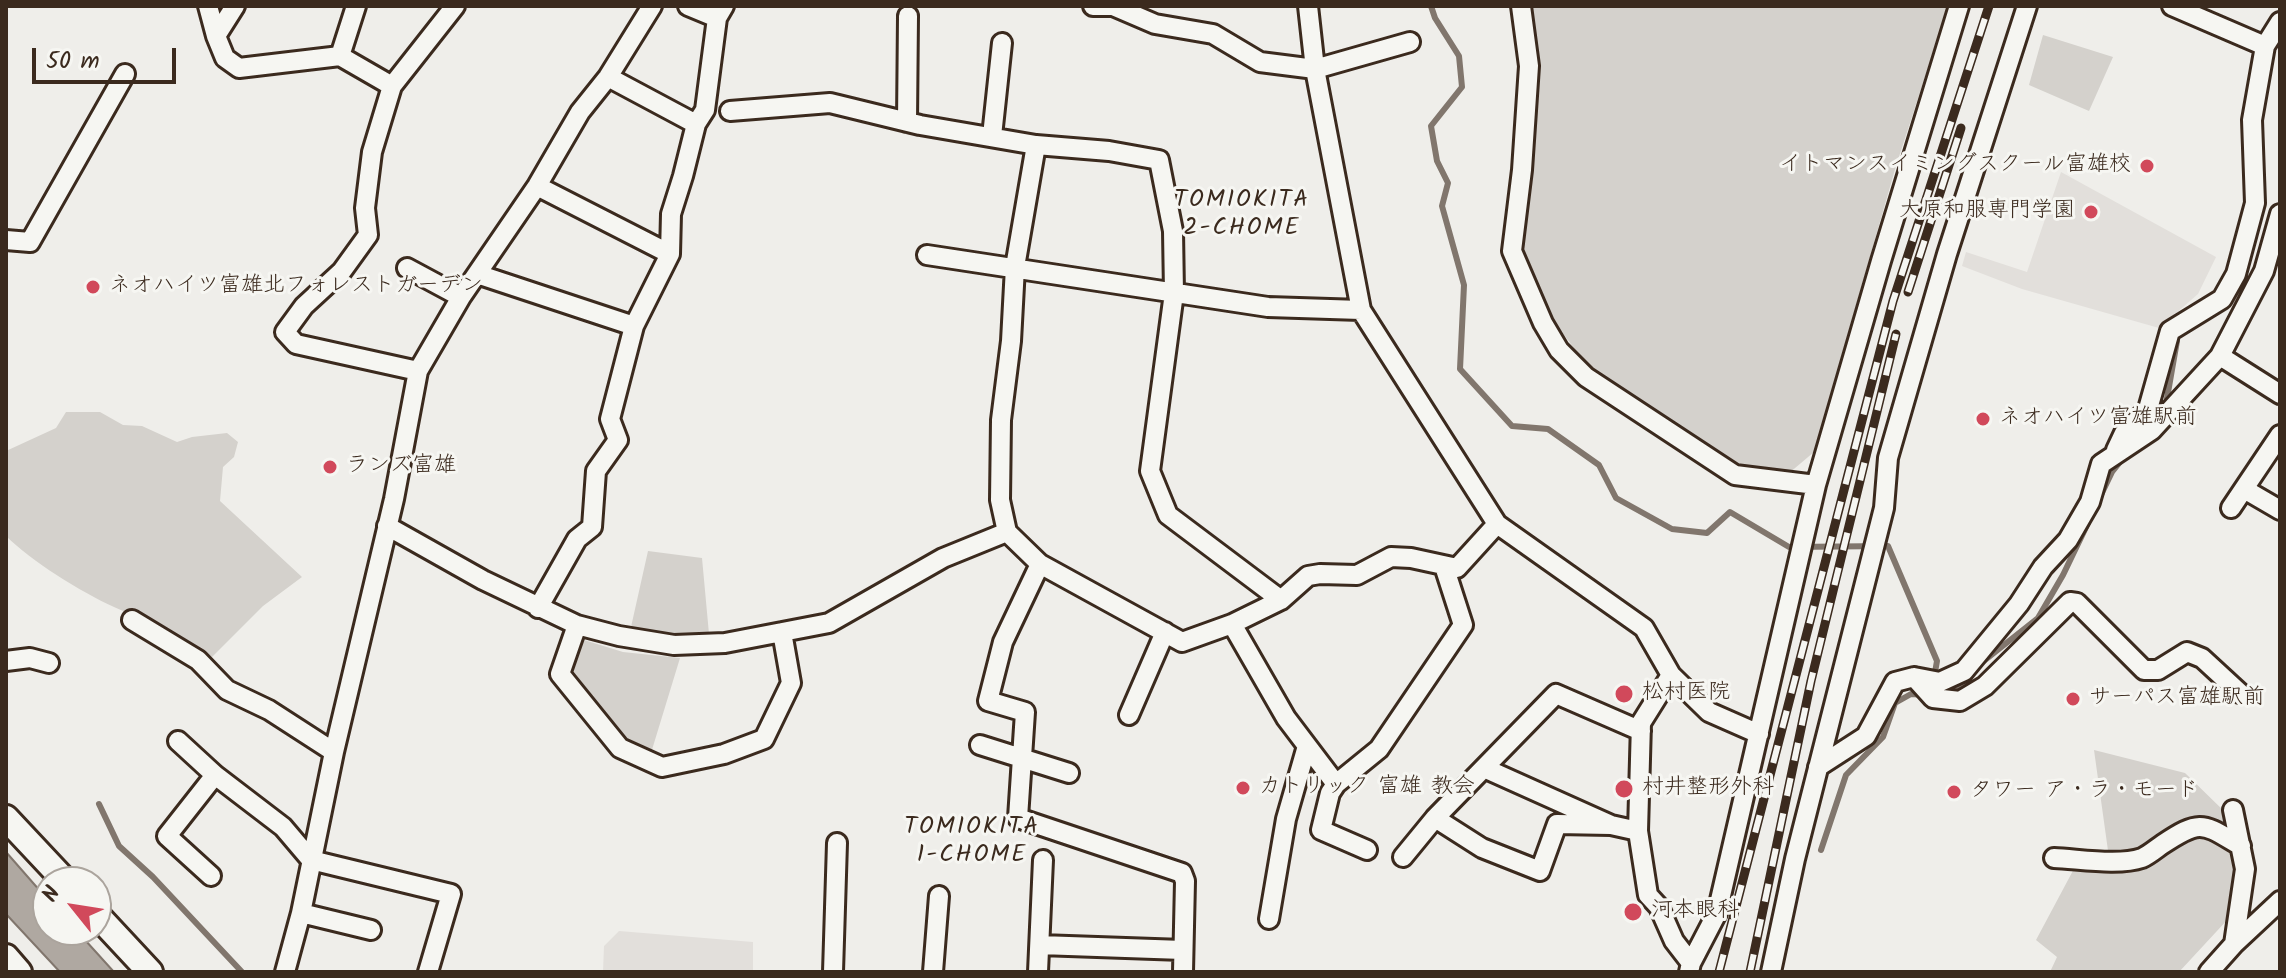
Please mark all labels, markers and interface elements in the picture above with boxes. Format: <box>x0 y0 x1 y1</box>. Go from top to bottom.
scale bar <box>36 32 180 82</box>
text: 50 m <box>46 42 100 81</box>
place label: イトマンスイミングスクール富雄校 <box>1779 153 2131 179</box>
marker: イトマンスイミングスクール富雄校 <box>2138 157 2156 175</box>
district label: TOMIOKITA 2-CHOME <box>1174 188 1310 244</box>
place label: 大原和服専門学園 <box>1899 199 2075 225</box>
marker: 大原和服専門学園 <box>2082 203 2100 221</box>
place label: ネオハイツ富雄北フォレストガーデン <box>109 274 483 300</box>
marker: ネオハイツ富雄北フォレストガーデン <box>84 278 102 296</box>
place label: ネオハイツ富雄駅前 <box>1999 406 2197 432</box>
marker: ネオハイツ富雄駅前 <box>1974 410 1992 428</box>
place label: ランズ富雄 <box>346 454 456 480</box>
marker: ランズ富雄 <box>321 458 339 476</box>
place label: 松村医院 <box>1642 681 1730 707</box>
marker: 松村医院 <box>1613 683 1635 705</box>
place label: サーパス富雄駅前 <box>2089 686 2265 712</box>
marker: サーパス富雄駅前 <box>2064 690 2082 708</box>
place label: カトリック 富雄 教会 <box>1259 775 1475 801</box>
place label: 村井整形外科 <box>1642 776 1774 802</box>
marker: 村井整形外科 <box>1613 778 1635 800</box>
marker: カトリック 富雄 教会 <box>1234 779 1252 797</box>
place label: タワー ア・ラ・モード <box>1970 779 2199 805</box>
marker: タワー ア・ラ・モード <box>1945 783 1963 801</box>
district label: TOMIOKITA 1-CHOME <box>904 815 1040 871</box>
north arrow <box>32 866 112 946</box>
text: N <box>34 880 71 910</box>
place label: 河本眼科 <box>1651 899 1739 925</box>
marker: 河本眼科 <box>1622 901 1644 923</box>

